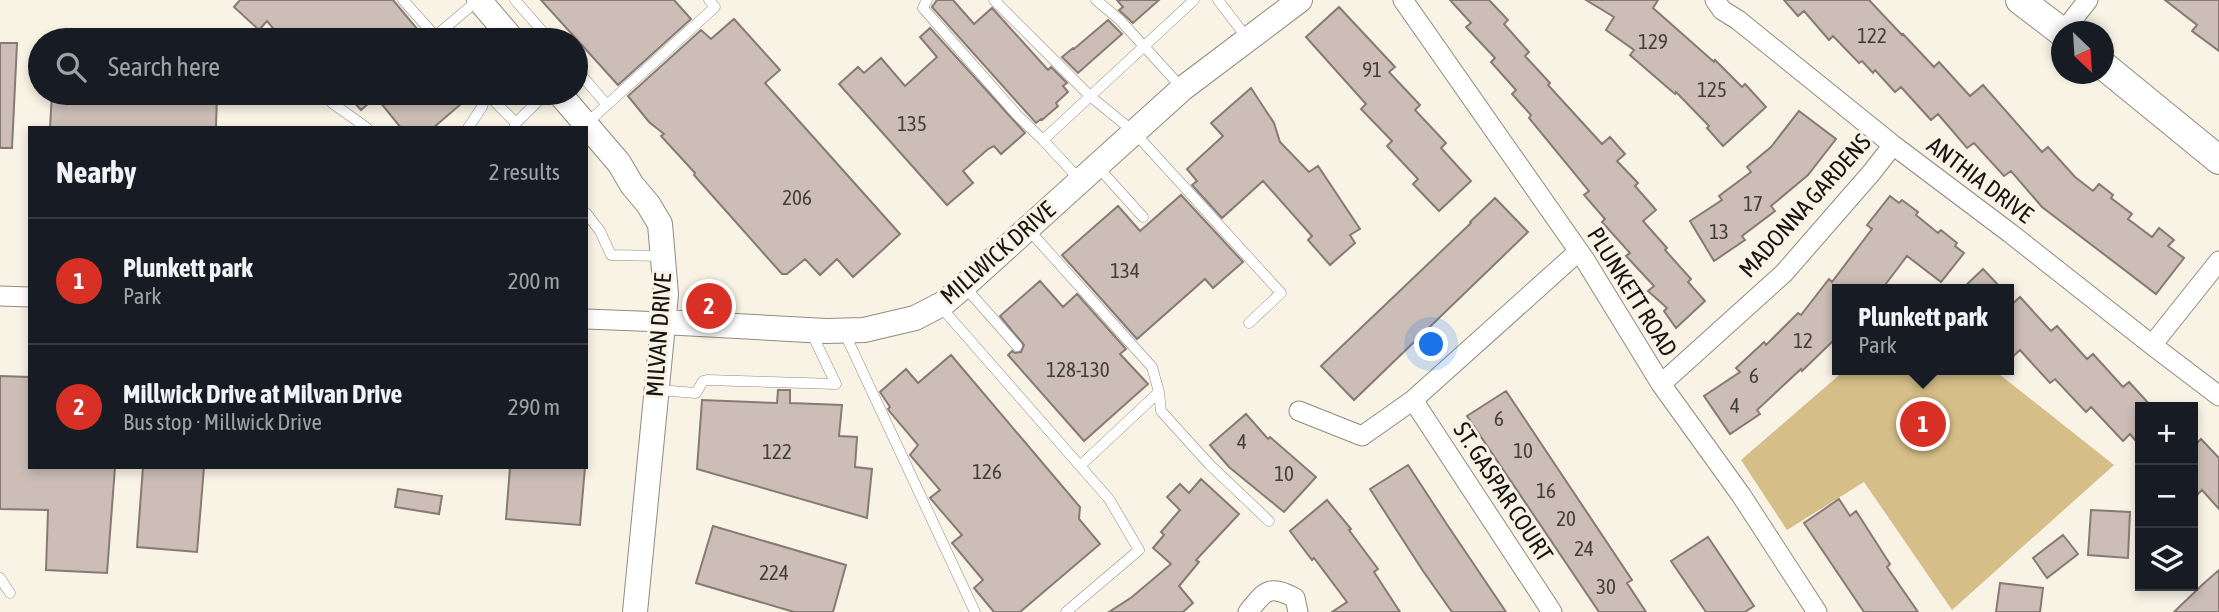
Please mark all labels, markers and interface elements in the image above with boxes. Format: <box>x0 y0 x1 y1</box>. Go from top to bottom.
north arrow <box>2051 21 2114 84</box>
house number: 122 <box>1857 23 1887 47</box>
search box <box>28 28 588 105</box>
house number: 129 <box>1638 29 1668 53</box>
icon: search <box>52 48 90 86</box>
text: Search here <box>108 52 220 82</box>
house number: 91 <box>1362 57 1382 81</box>
house number: 125 <box>1697 77 1727 101</box>
house number: 135 <box>897 111 927 135</box>
street label: MADONNA GARDENS <box>1733 129 1876 283</box>
street label: ANTHIA DRIVE <box>1922 131 2038 228</box>
text: Nearby <box>56 155 136 189</box>
text: 2 results <box>489 159 560 185</box>
house number: 206 <box>782 185 812 209</box>
house number: 17 <box>1743 191 1763 215</box>
street label: MILLWICK DRIVE <box>935 196 1060 310</box>
house number: 13 <box>1709 219 1729 243</box>
street label: PLUNKETT ROAD <box>1582 222 1683 361</box>
text: Plunkett park <box>123 253 253 283</box>
house number: 134 <box>1110 258 1140 282</box>
text: 1 <box>74 268 84 294</box>
text: 200 m <box>508 268 560 294</box>
street label: MILVAN DRIVE <box>641 272 676 398</box>
pin: 2 <box>686 280 732 332</box>
text: Park <box>123 283 161 309</box>
popup <box>1832 284 2014 375</box>
text: Plunkett park <box>1858 302 1988 332</box>
your location <box>1414 327 1448 361</box>
house number: 12 <box>1793 328 1813 352</box>
text: Park <box>1858 332 1897 358</box>
house number: 128-130 <box>1046 357 1110 381</box>
house number: 6 <box>1749 363 1759 387</box>
text: Millwick Drive at Milvan Drive <box>123 379 402 409</box>
house number: 4 <box>1730 393 1740 417</box>
text: 2 <box>74 394 84 420</box>
text: 290 m <box>508 394 560 420</box>
pin: 1 <box>1900 398 1946 450</box>
map controls <box>2135 402 2198 591</box>
button: + <box>2135 402 2198 465</box>
house number: 6 <box>1494 406 1504 430</box>
text: Bus stop · Millwick Drive <box>123 409 322 435</box>
street label: ST. GASPAR COURT <box>1448 417 1559 567</box>
house number: 4 <box>1237 429 1247 453</box>
house number: 10 <box>1513 438 1533 462</box>
house number: 122 <box>762 439 792 463</box>
house number: 126 <box>972 459 1002 483</box>
house number: 10 <box>1274 461 1294 485</box>
button: − <box>2135 465 2198 528</box>
house number: 16 <box>1536 478 1556 502</box>
house number: 20 <box>1556 506 1576 530</box>
button: layers <box>2135 528 2198 591</box>
house number: 24 <box>1574 536 1594 560</box>
house number: 224 <box>759 560 789 584</box>
house number: 30 <box>1596 574 1616 598</box>

